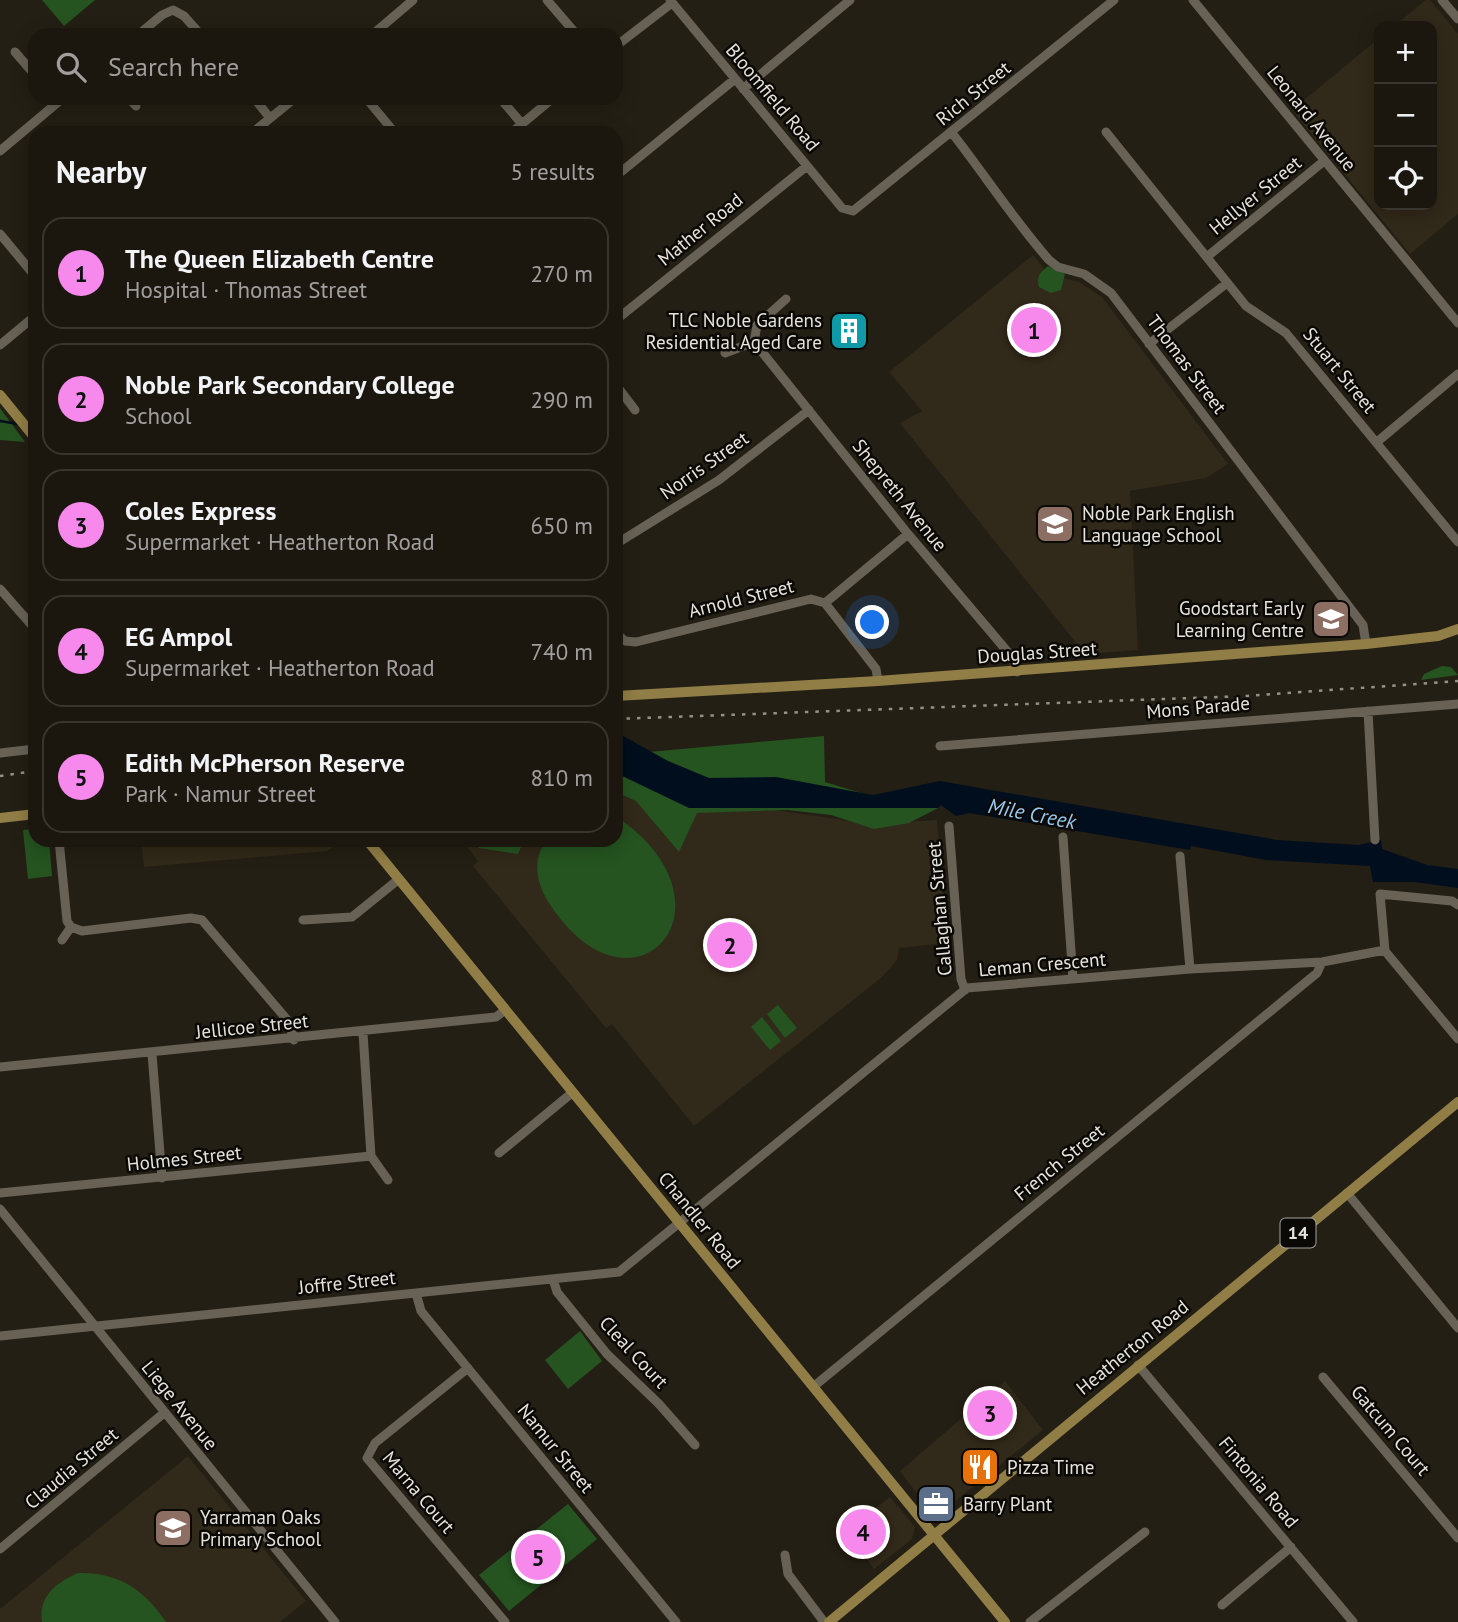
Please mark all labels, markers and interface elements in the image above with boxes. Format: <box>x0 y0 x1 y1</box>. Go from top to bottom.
map controls <box>1374 21 1437 210</box>
button: + <box>1374 21 1437 84</box>
search box <box>28 28 623 105</box>
street label: Bloomfield Road <box>721 38 825 156</box>
icon: search <box>52 48 90 86</box>
text: Search here <box>108 50 239 83</box>
street label: Rich Street <box>931 55 1016 130</box>
street label: Leonard Avenue <box>1262 60 1362 176</box>
button: − <box>1374 84 1437 147</box>
button: locate <box>1374 147 1437 210</box>
street label: Hellyer Street <box>1204 150 1306 240</box>
text: Nearby <box>56 152 146 191</box>
text: 5 results <box>511 157 595 186</box>
street label: Mather Road <box>653 187 747 271</box>
text: The Queen Elizabeth Centre <box>125 242 434 275</box>
text: 1 <box>74 259 88 288</box>
text: 270 m <box>531 259 593 288</box>
text: Hospital · Thomas Street <box>125 275 367 304</box>
pin: 1 <box>1011 304 1057 356</box>
place label: TLC Noble Gardens Residential Aged Care <box>646 308 822 354</box>
building icon: TLC Noble Gardens Residential Aged Care <box>828 310 870 352</box>
street label: Thomas Street <box>1142 310 1232 419</box>
street label: Stuart Street <box>1298 322 1382 418</box>
text: Noble Park Secondary College <box>125 368 455 401</box>
text: 2 <box>74 385 88 414</box>
text: 290 m <box>531 385 593 414</box>
text: School <box>125 401 192 430</box>
street label: Norris Street <box>655 425 753 504</box>
street label: Shepreth Avenue <box>848 434 952 556</box>
text: Coles Express <box>125 494 277 527</box>
place label: Noble Park English Language School <box>1082 501 1235 547</box>
school or university icon: Noble Park English Language School <box>1034 503 1076 545</box>
text: 3 <box>74 511 88 540</box>
text: 650 m <box>531 511 593 540</box>
text: Supermarket · Heatherton Road <box>125 527 435 556</box>
street label: Arnold Street <box>686 573 797 623</box>
place label: Goodstart Early Learning Centre <box>1176 596 1304 642</box>
school or university icon: Goodstart Early Learning Centre <box>1310 598 1352 640</box>
your location <box>855 605 889 639</box>
text: EG Ampol <box>125 620 232 653</box>
street label: Douglas Street <box>976 636 1098 668</box>
text: 4 <box>74 637 88 666</box>
text: 740 m <box>531 637 593 666</box>
text: Supermarket · Heatherton Road <box>125 653 435 682</box>
street label: Mons Parade <box>1145 691 1251 723</box>
text: Edith McPherson Reserve <box>125 746 405 779</box>
text: 5 <box>74 763 88 792</box>
text: 810 m <box>531 763 593 792</box>
text: Park · Namur Street <box>125 779 316 808</box>
water label: Mile Creek <box>986 792 1080 836</box>
street label: Callaghan Street <box>921 840 957 977</box>
pin: 2 <box>707 919 753 971</box>
street label: Leman Crescent <box>977 946 1107 982</box>
street label: Jellicoe Street <box>194 1008 310 1044</box>
street label: French Street <box>1009 1118 1109 1206</box>
street label: Holmes Street <box>125 1140 243 1176</box>
street label: Chandler Road <box>653 1166 747 1274</box>
road number: 14 <box>1280 1218 1316 1248</box>
street label: Joffre Street <box>296 1265 397 1299</box>
street label: Heatherton Road <box>1071 1294 1193 1400</box>
street label: Cleal Court <box>594 1311 674 1394</box>
street label: Liege Avenue <box>137 1355 223 1455</box>
street label: Gatcum Court <box>1346 1380 1436 1481</box>
pin: 3 <box>967 1387 1013 1439</box>
street label: Namur Street <box>513 1399 600 1498</box>
street label: Claudia Street <box>19 1422 123 1514</box>
street label: Fintonia Road <box>1214 1431 1304 1533</box>
street label: Marna Court <box>378 1446 461 1538</box>
restaurant icon: Pizza Time <box>959 1446 1001 1488</box>
place label: Pizza Time <box>1007 1455 1094 1479</box>
office icon: Barry Plant <box>915 1483 957 1525</box>
place label: Barry Plant <box>963 1492 1053 1516</box>
place label: Yarraman Oaks Primary School <box>200 1505 321 1551</box>
pin: 4 <box>840 1506 886 1558</box>
school or university icon: Yarraman Oaks Primary School <box>152 1507 194 1549</box>
pin: 5 <box>515 1531 561 1583</box>

